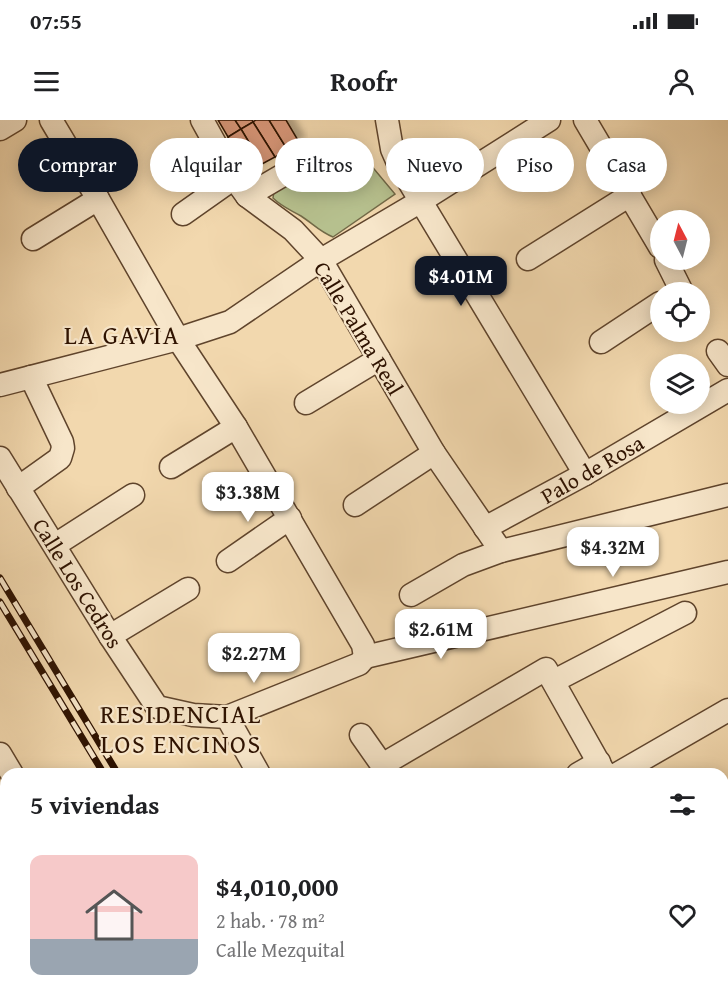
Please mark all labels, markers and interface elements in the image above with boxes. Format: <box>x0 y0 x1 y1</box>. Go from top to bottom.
text: 07:55 <box>30 5 82 37</box>
text: Roofr <box>330 61 398 101</box>
icon: menu <box>30 65 63 98</box>
icon: person <box>665 65 698 98</box>
chip: Comprar <box>18 138 138 192</box>
chip: Alquilar <box>150 138 263 192</box>
chip: Filtros <box>275 138 374 192</box>
chip: Nuevo <box>386 138 484 192</box>
chip: Piso <box>496 138 574 192</box>
chip: Casa <box>586 138 667 192</box>
north arrow <box>650 210 710 270</box>
map controls <box>650 210 710 414</box>
street label: Calle Palma Real <box>306 255 412 401</box>
pin: $4.01M <box>412 256 510 307</box>
text: $4.01M <box>429 261 493 290</box>
button: locate <box>650 282 710 342</box>
district label: LA GAVIA <box>64 315 180 354</box>
button: layers <box>650 354 710 414</box>
street label: Palo de Rosa <box>534 426 650 511</box>
pin: $3.38M <box>199 472 297 523</box>
text: $3.38M <box>216 477 280 506</box>
street label: Calle Los Cedros <box>25 512 131 654</box>
pin: $4.32M <box>564 527 662 578</box>
text: $4.32M <box>581 532 645 561</box>
pin: $2.61M <box>392 609 490 660</box>
text: $2.61M <box>409 614 473 643</box>
pin: $2.27M <box>205 633 303 684</box>
text: $2.27M <box>222 638 286 667</box>
district label: RESIDENCIAL LOS ENCINOS <box>100 694 262 763</box>
text: 5 viviendas <box>30 785 160 824</box>
icon: filters <box>666 788 699 821</box>
text: $4,010,000 <box>216 867 338 906</box>
icon: home <box>78 879 150 951</box>
icon: heart <box>666 899 699 932</box>
text: 2 hab. · 78 m² <box>216 906 325 935</box>
text: Calle Mezquital <box>216 935 345 964</box>

